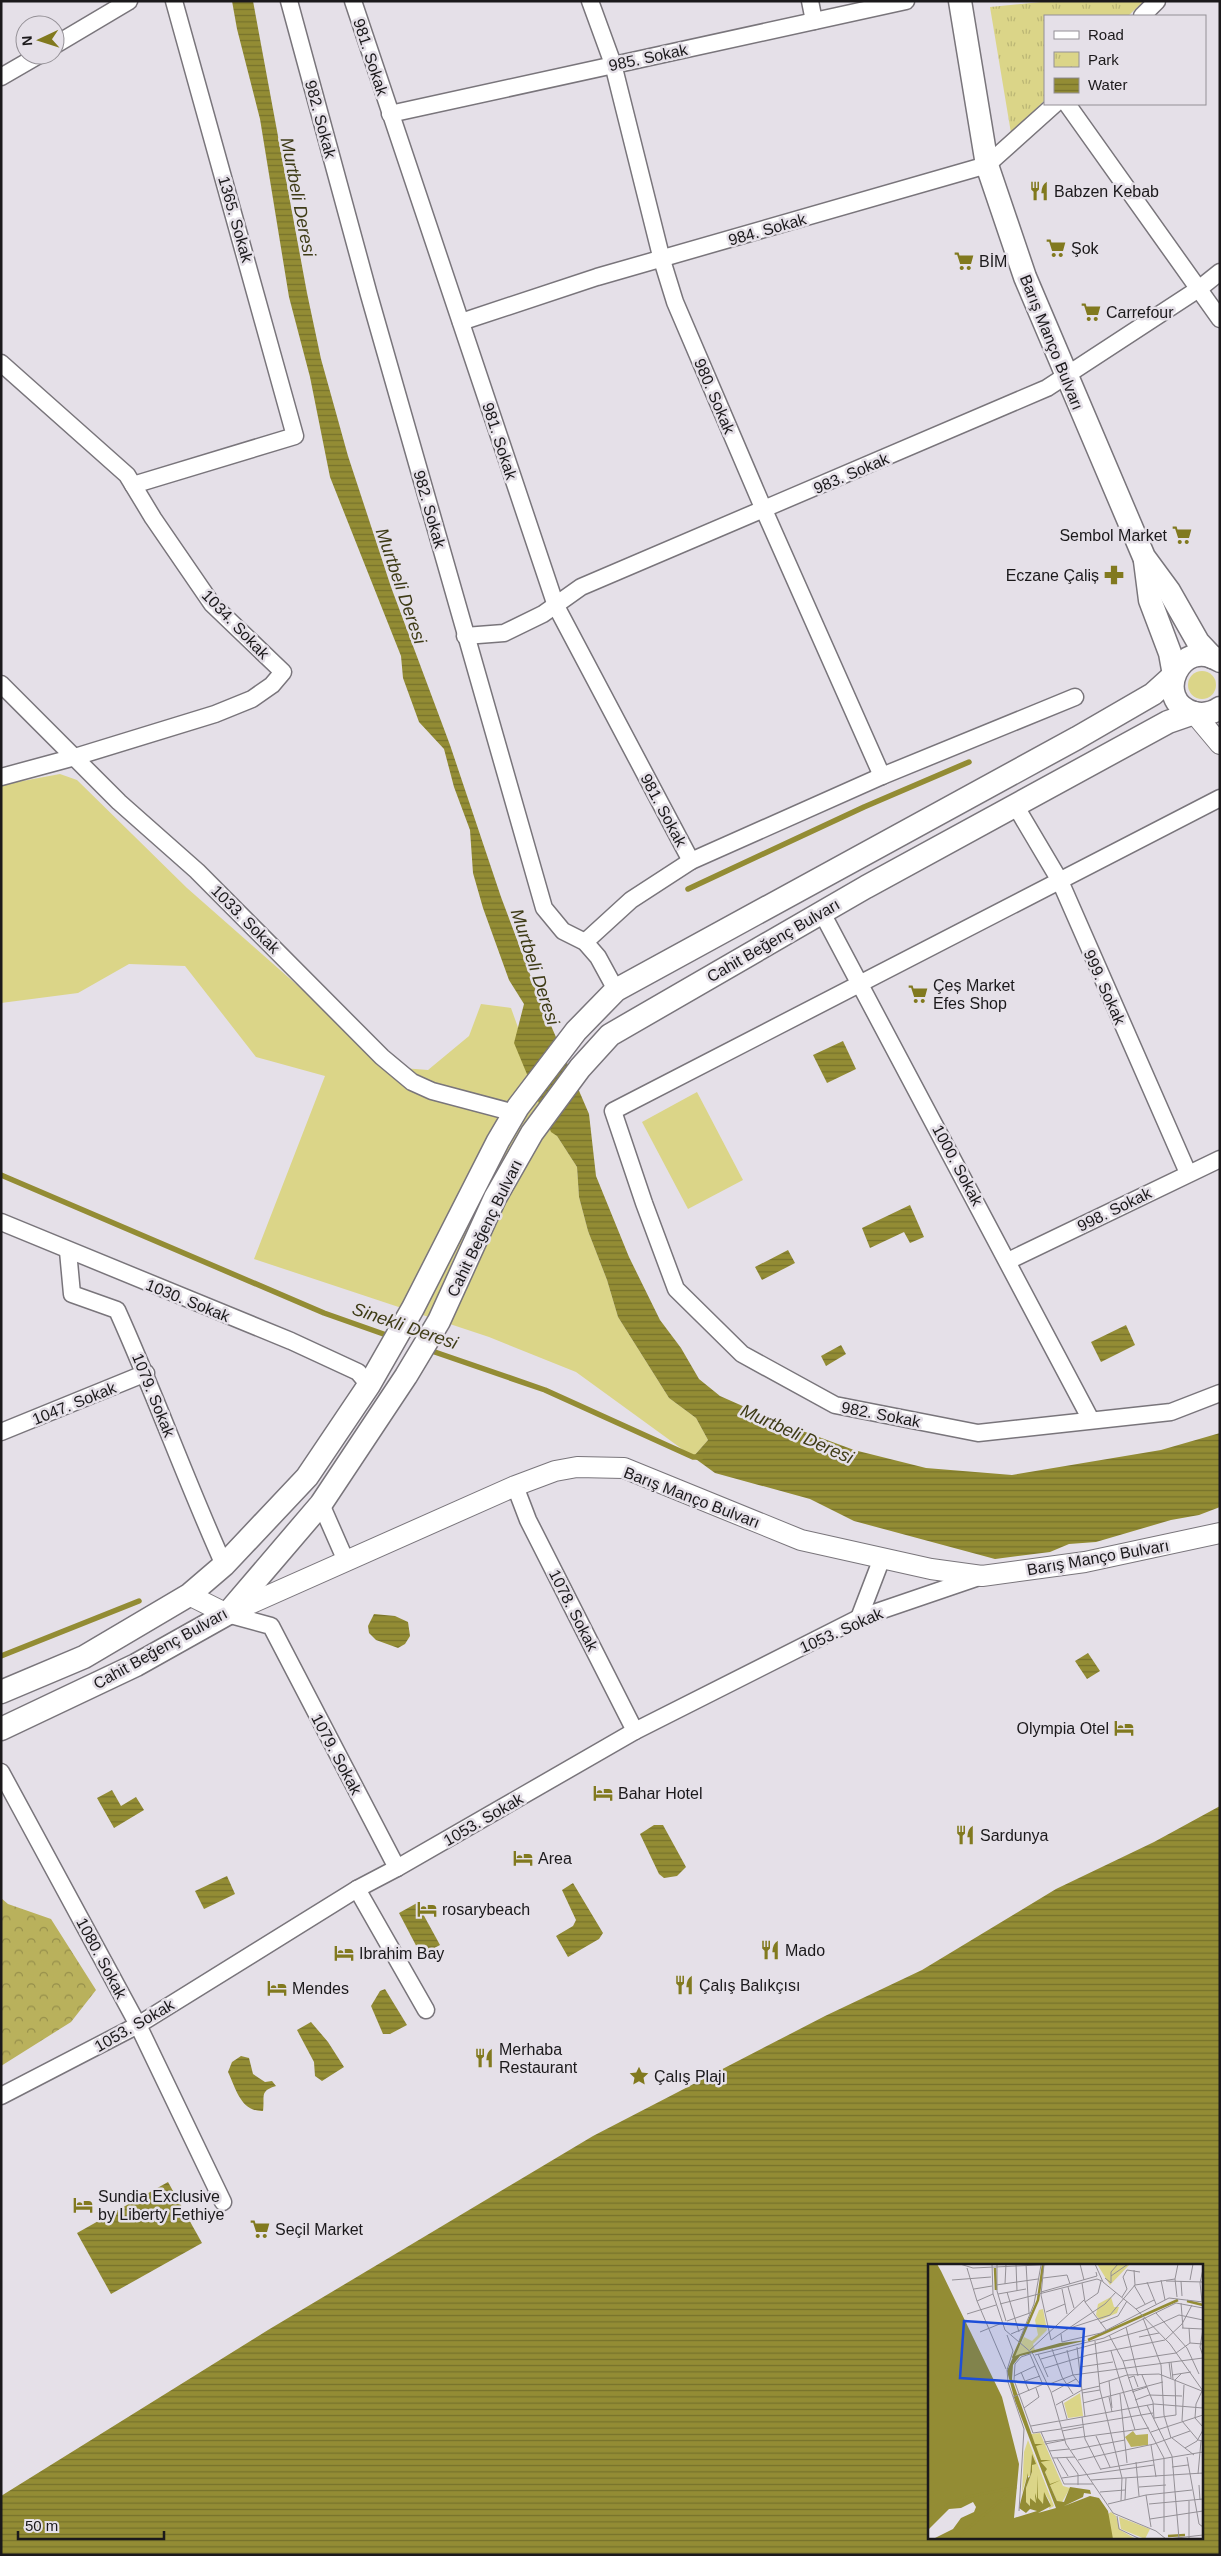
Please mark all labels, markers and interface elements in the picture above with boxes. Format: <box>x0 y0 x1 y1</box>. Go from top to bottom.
north arrow <box>15 15 65 65</box>
legend <box>1044 15 1206 105</box>
street label: 981. Sokak <box>350 16 391 99</box>
text: Road <box>1088 26 1124 43</box>
text: N <box>19 35 35 47</box>
street label: 985. Sokak <box>607 41 690 74</box>
text: Park <box>1088 51 1119 68</box>
text: Water <box>1088 76 1127 93</box>
street label: 982. Sokak <box>302 78 339 161</box>
water label: Murtbeli Deresi <box>277 136 320 259</box>
street label: 1365. Sokak <box>215 174 256 265</box>
restaurant icon: Babzen Kebab <box>1028 180 1050 202</box>
place label: Babzen Kebab <box>1054 183 1159 200</box>
street label: 984. Sokak <box>726 210 809 249</box>
supermarket icon: Şok <box>1045 237 1067 259</box>
place label: Şok <box>1071 240 1100 257</box>
supermarket icon: BİM <box>953 250 975 272</box>
place label: BİM <box>979 252 1007 270</box>
street label: Barış Manço Bulvarı <box>1017 272 1086 412</box>
supermarket icon: Carrefour <box>1080 301 1102 323</box>
place label: Carrefour <box>1106 304 1174 321</box>
street label: 980. Sokak <box>691 356 738 437</box>
street label: 981. Sokak <box>479 400 520 483</box>
street label: 983. Sokak <box>811 450 892 497</box>
street label: 982. Sokak <box>410 468 449 551</box>
supermarket icon: Sembol Market <box>1171 524 1193 546</box>
water label: Murtbeli Deresi <box>372 526 430 647</box>
place label: Sembol Market <box>1059 527 1168 544</box>
pharmacy icon: Eczane Çaliș <box>1103 564 1125 586</box>
place label: Eczane Çaliș <box>1006 567 1099 584</box>
street label: 1034. Sokak <box>199 586 273 663</box>
street label: 981. Sokak <box>637 771 690 850</box>
street label: 1033. Sokak <box>208 882 284 958</box>
street label: Cahit Beğenç Bulvarı <box>704 895 843 985</box>
water label: Murtbeli Deresi <box>507 906 564 1029</box>
street label: 999. Sokak <box>1080 947 1129 1028</box>
place label: Çeș Market Efes Shop <box>933 977 1015 1012</box>
supermarket icon: Çeș Market Efes Shop <box>907 983 929 1005</box>
street label: 1000. Sokak <box>929 1122 986 1209</box>
street label: Cahit Beğenç Bulvarı <box>444 1157 525 1299</box>
street label: 998. Sokak <box>1075 1184 1155 1235</box>
street label: 1030. Sokak <box>143 1276 233 1325</box>
water label: Sinekli Deresi <box>350 1299 461 1354</box>
street label: 1079. Sokak <box>129 1351 178 1441</box>
street label: 1047. Sokak <box>30 1379 120 1428</box>
street label: 982. Sokak <box>840 1399 923 1431</box>
water label: Murtbeli Deresi <box>738 1400 857 1468</box>
street label: Barış Manço Bulvarı <box>622 1464 762 1531</box>
street label: Barış Manço Bulvarı <box>1026 1537 1170 1578</box>
street label: 1078. Sokak <box>546 1567 602 1655</box>
street label: 1053. Sokak <box>797 1604 886 1656</box>
street label: Cahit Beğenç Bulvarı <box>90 1605 230 1692</box>
street label: 1079. Sokak <box>308 1711 365 1798</box>
hotel icon: Olympia Otel <box>1113 1717 1135 1739</box>
place label: Olympia Otel <box>1017 1720 1109 1737</box>
hotel icon: Bahar Hotel <box>592 1782 614 1804</box>
place label: Bahar Hotel <box>618 1785 703 1802</box>
street label: 1053. Sokak <box>440 1789 527 1849</box>
restaurant icon: Sardunya <box>954 1824 976 1846</box>
place label: Sardunya <box>980 1827 1049 1844</box>
hotel icon: Area <box>512 1847 534 1869</box>
place label: Area <box>538 1850 572 1867</box>
hotel icon: rosarybeach <box>416 1898 438 1920</box>
place label: rosarybeach <box>442 1901 530 1918</box>
street label: 1080. Sokak <box>73 1915 130 2002</box>
restaurant icon: Mado <box>759 1939 781 1961</box>
hotel icon: Ibrahim Bay <box>333 1942 355 1964</box>
place label: Mado <box>785 1942 825 1959</box>
place label: Ibrahim Bay <box>359 1945 444 1962</box>
restaurant icon: Çalış Balıkçısı <box>673 1974 695 1996</box>
hotel icon: Mendes <box>266 1977 288 1999</box>
place label: Çalış Balıkçısı <box>699 1977 800 1994</box>
place label: Mendes <box>292 1980 349 1997</box>
street label: 1053. Sokak <box>91 1995 178 2055</box>
place label: Merhaba Restaurant <box>499 2041 578 2076</box>
restaurant icon: Merhaba Restaurant <box>473 2047 495 2069</box>
place icon: Çalış Plajı <box>628 2065 650 2087</box>
place label: Çalış Plajı <box>654 2068 726 2085</box>
place label: Sundia Exclusive by Liberty Fethiye <box>98 2188 224 2223</box>
hotel icon: Sundia Exclusive by Liberty Fethiye <box>72 2194 94 2216</box>
supermarket icon: Seçil Market <box>249 2218 271 2240</box>
place label: Seçil Market <box>275 2221 364 2238</box>
inset map <box>928 2264 1204 2538</box>
scale bar <box>18 2508 164 2540</box>
text: 50 m <box>25 2517 58 2534</box>

